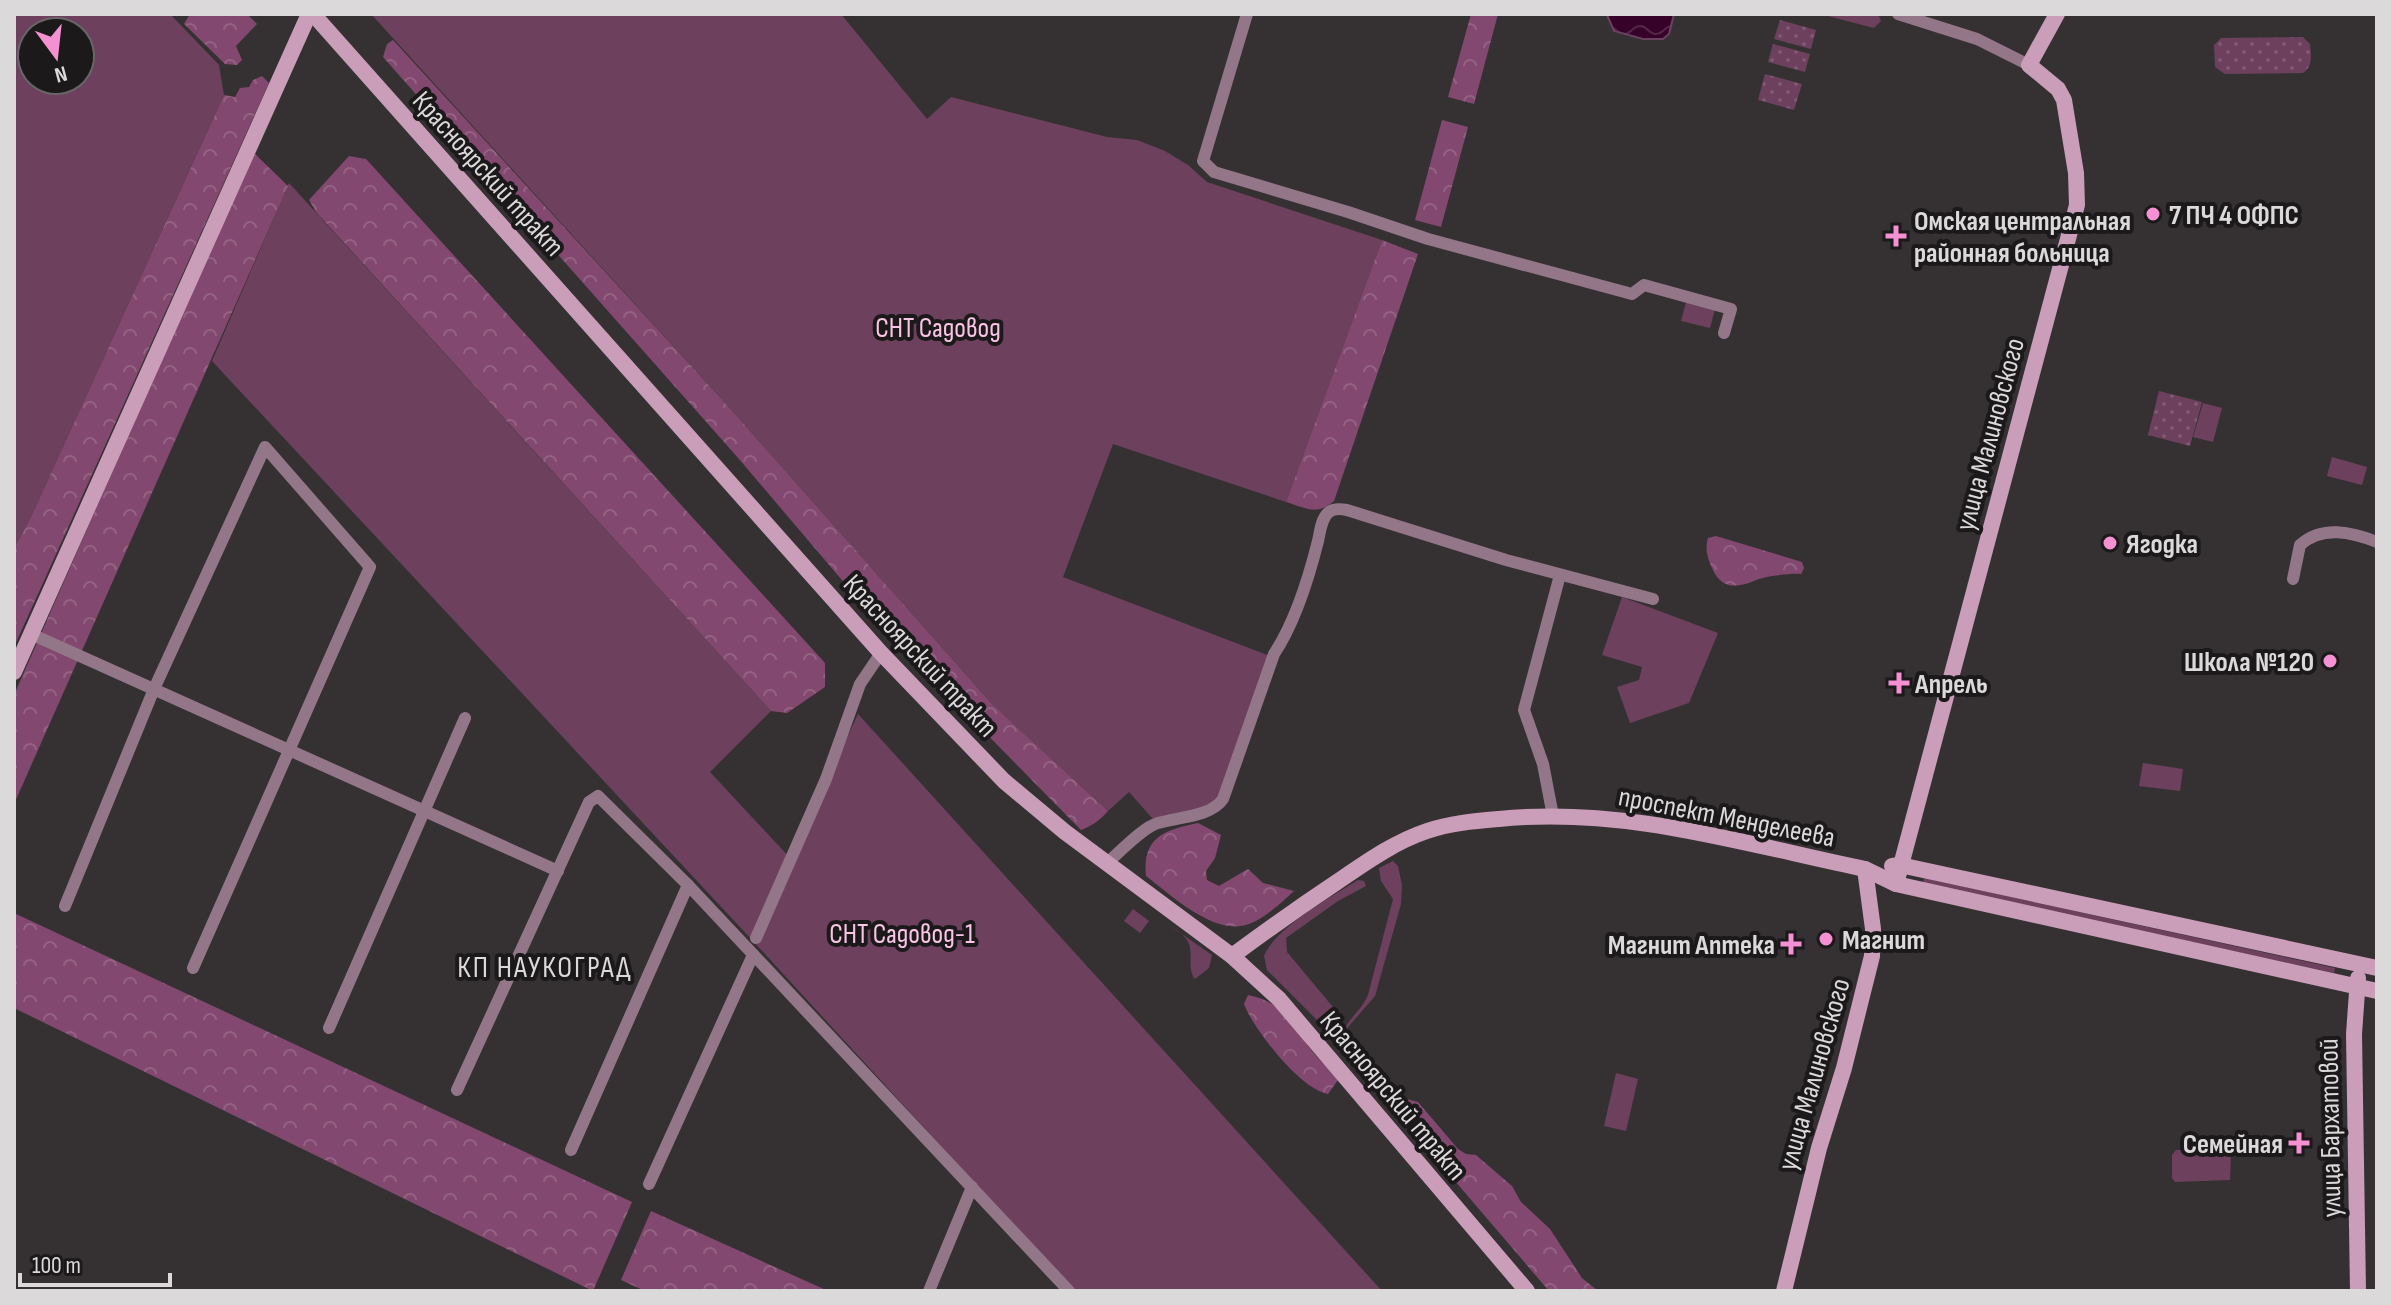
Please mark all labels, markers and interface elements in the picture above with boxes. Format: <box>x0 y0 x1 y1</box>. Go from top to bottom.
north arrow <box>16 16 96 96</box>
text: N <box>52 59 70 88</box>
street label: Красноярский тракт <box>405 85 570 263</box>
place label: 7 ПЧ 4 ОФПС <box>2169 199 2299 232</box>
place label: Омская центральная районная больница <box>1914 205 2131 270</box>
marker: 7 ПЧ 4 ОФПС <box>2144 205 2162 223</box>
marker: Омская центральная районная больница <box>1885 225 1907 247</box>
park label: СНТ Садовод <box>875 312 1001 345</box>
street label: улица Малиновского <box>1949 335 2032 534</box>
place label: Ягодка <box>2126 528 2198 561</box>
marker: Ягодка <box>2101 534 2119 552</box>
street label: Красноярский тракт <box>836 568 1004 744</box>
place label: Школа №120 <box>2184 646 2314 679</box>
marker: Школа №120 <box>2321 652 2339 670</box>
place label: Апрель <box>1914 668 1988 701</box>
marker: Апрель <box>1890 674 1908 692</box>
street label: проспект Менделеева <box>1616 780 1838 855</box>
park label: СНТ Садовод-1 <box>829 918 975 951</box>
place label: Магнит <box>1842 924 1925 957</box>
place label: Магнит Аптека <box>1608 929 1775 962</box>
marker: Магнит <box>1817 930 1835 948</box>
marker: Магнит Аптека <box>1782 935 1800 953</box>
district label: КП НАУКОГРАД <box>457 950 633 986</box>
street label: улица Малиновского <box>1771 975 1858 1174</box>
street label: Красноярский тракт <box>1313 1005 1473 1187</box>
street label: улица Бархатовой <box>2312 1038 2349 1218</box>
place label: Семейная <box>2183 1128 2283 1161</box>
marker: Семейная <box>2290 1134 2308 1152</box>
scale bar <box>20 1237 170 1287</box>
text: 100 m <box>32 1251 81 1280</box>

